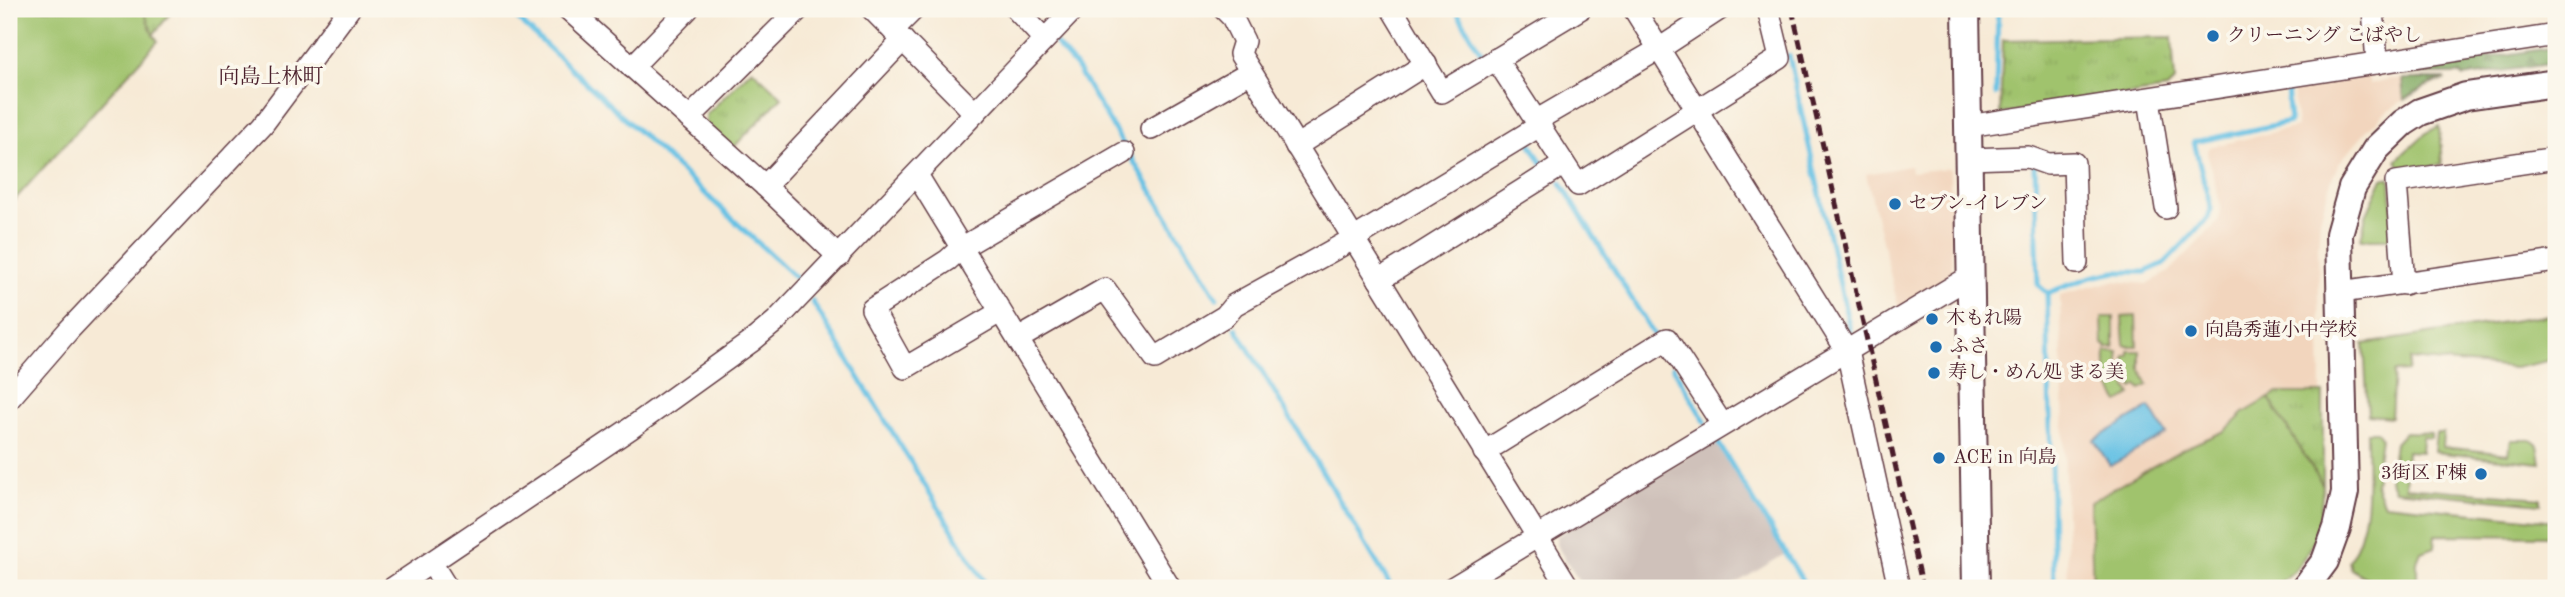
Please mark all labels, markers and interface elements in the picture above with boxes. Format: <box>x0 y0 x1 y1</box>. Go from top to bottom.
place label: クリーニング こばやし <box>2227 25 2422 46</box>
marker: クリーニング こばやし <box>2205 28 2221 44</box>
district label: 向島上林町 <box>219 65 324 88</box>
place label: セブン-イレブン <box>1909 193 2048 214</box>
marker: セブン-イレブン <box>1887 196 1903 212</box>
place label: 木もれ陽 <box>1946 307 2022 329</box>
marker: 木もれ陽 <box>1924 311 1940 327</box>
place label: 向島秀蓮小中学校 <box>2205 320 2357 341</box>
marker: 向島秀蓮小中学校 <box>2183 323 2199 339</box>
place label: ふさ <box>1950 337 1988 357</box>
marker: ふさ <box>1928 339 1944 355</box>
place label: 寿し・めん処 まる美 <box>1948 361 2124 383</box>
marker: 寿し・めん処 まる美 <box>1926 365 1942 381</box>
place label: ACE in 向島 <box>1953 447 2056 468</box>
marker: ACE in 向島 <box>1931 450 1947 466</box>
place label: 3街区 F棟 <box>2381 463 2467 484</box>
marker: 3街区 F棟 <box>2473 466 2489 482</box>

